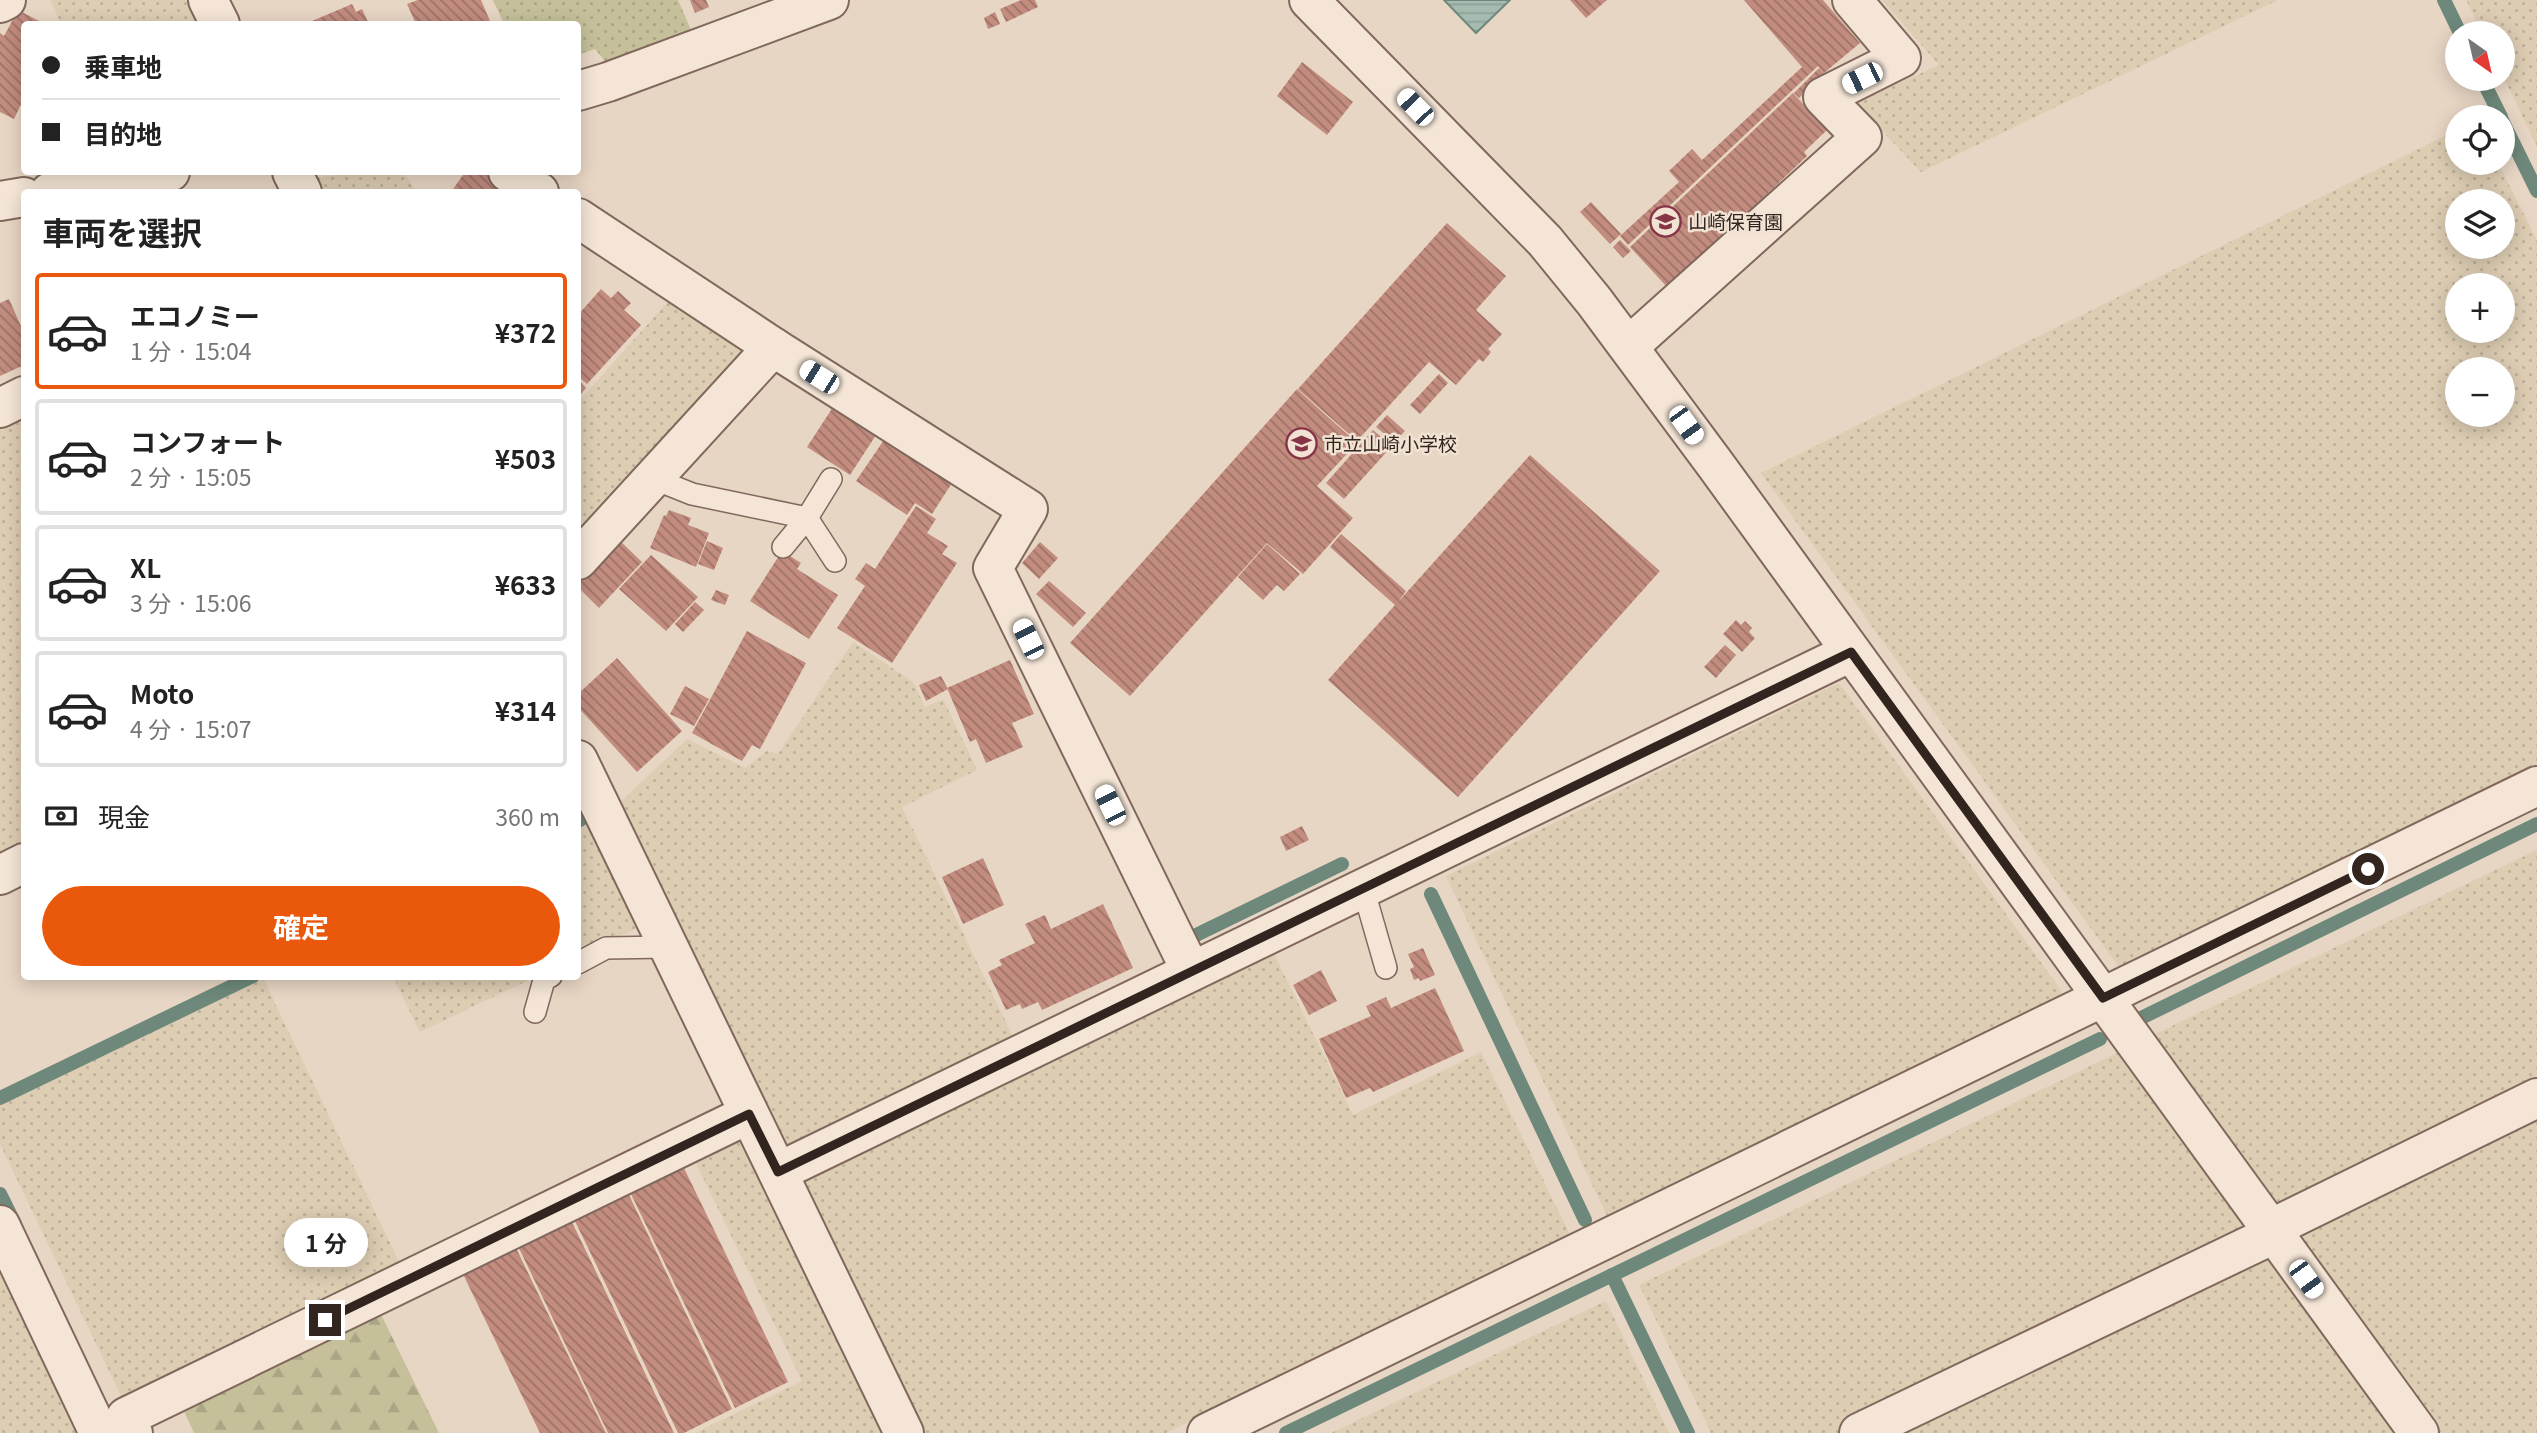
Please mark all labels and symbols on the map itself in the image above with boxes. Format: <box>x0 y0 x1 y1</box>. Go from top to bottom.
north arrow <box>2445 21 2515 91</box>
car <box>1839 59 1886 97</box>
car <box>1393 85 1438 129</box>
school or university icon: 山崎保育園 <box>1648 205 1682 239</box>
place label: 山崎保育園 <box>1688 207 1783 234</box>
car <box>796 357 843 397</box>
car <box>1666 402 1707 448</box>
school or university icon: 市立山崎小学校 <box>1284 427 1318 461</box>
place label: 市立山崎小学校 <box>1324 429 1457 456</box>
car <box>1010 616 1047 662</box>
car <box>1092 782 1129 828</box>
route start <box>2352 853 2384 885</box>
callout: 1 分 <box>283 1218 367 1268</box>
car <box>2286 1256 2327 1302</box>
route end <box>309 1304 341 1336</box>

